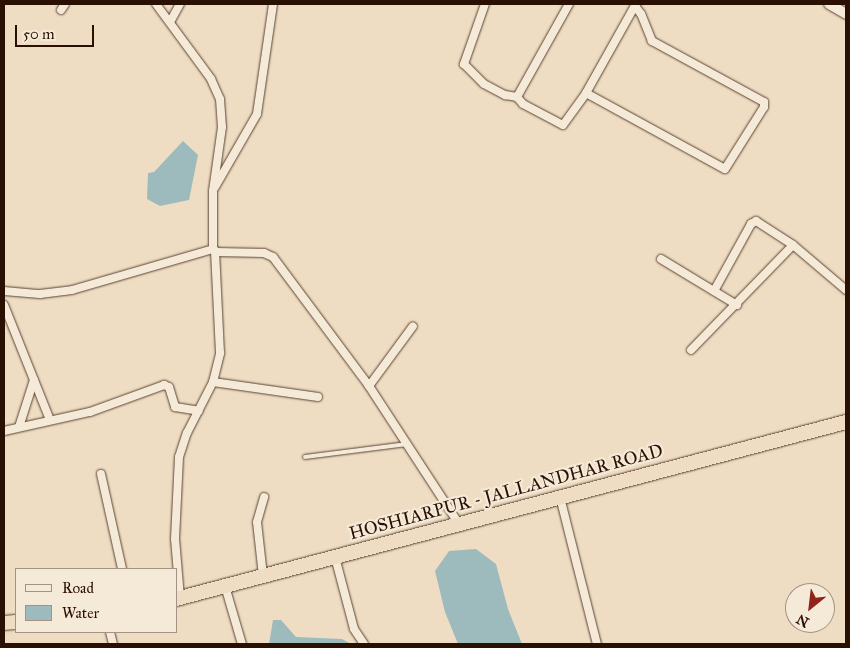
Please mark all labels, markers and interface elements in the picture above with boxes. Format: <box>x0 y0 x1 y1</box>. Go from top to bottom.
scale bar <box>18 15 96 47</box>
text: 50 m <box>23 25 55 43</box>
street label: HOSHIARPUR - JALLANDHAR ROAD <box>347 440 665 544</box>
legend <box>15 568 178 633</box>
text: Road <box>62 579 94 597</box>
north arrow <box>785 583 835 633</box>
text: Water <box>62 604 99 622</box>
text: N <box>794 610 812 631</box>

